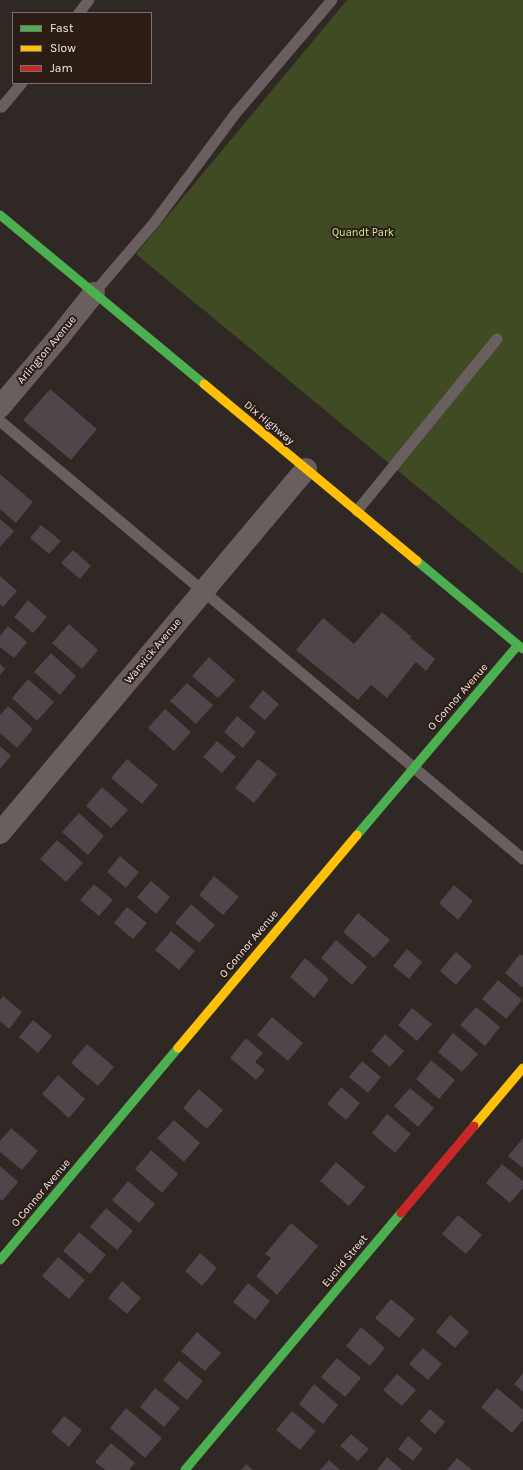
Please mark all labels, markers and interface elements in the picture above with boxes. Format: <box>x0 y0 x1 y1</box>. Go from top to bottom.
legend <box>12 12 152 84</box>
text: Fast <box>50 21 73 35</box>
text: Slow <box>50 41 76 55</box>
text: Jam <box>50 61 73 75</box>
park label: Quandt Park <box>332 226 394 240</box>
street label: Arlington Avenue <box>15 313 79 387</box>
street label: Dix Highway <box>241 398 297 448</box>
street label: Warwick Avenue <box>122 616 184 686</box>
street label: O Connor Avenue <box>425 661 491 733</box>
street label: O Connor Avenue <box>217 907 281 981</box>
street label: O Connor Avenue <box>9 1156 73 1230</box>
street label: Euclid Street <box>319 1232 371 1290</box>

